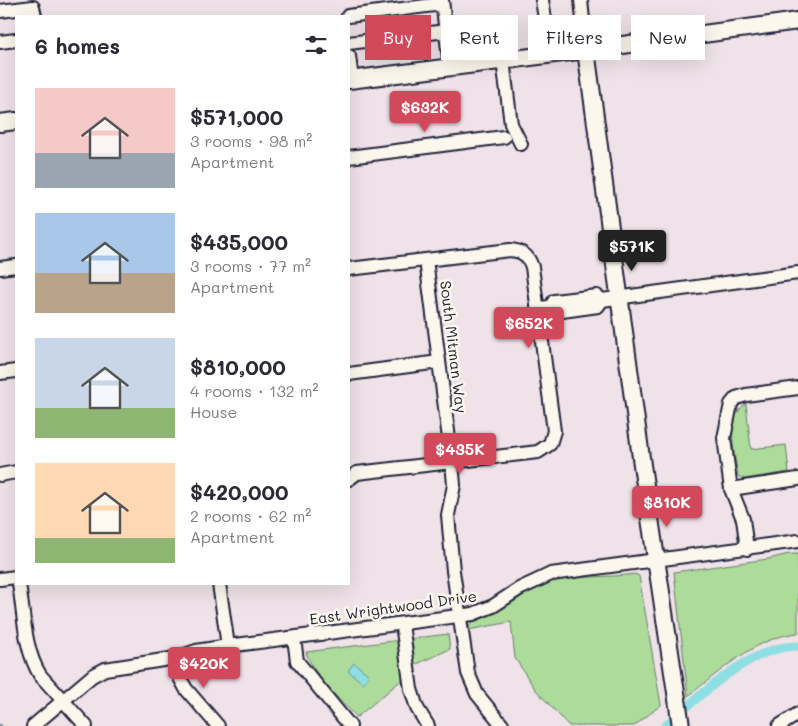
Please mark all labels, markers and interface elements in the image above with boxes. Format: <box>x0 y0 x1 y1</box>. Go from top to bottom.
chip: Buy <box>365 15 431 60</box>
chip: Rent <box>441 15 518 60</box>
chip: Filters <box>528 15 621 60</box>
chip: New <box>631 15 705 60</box>
icon: filters <box>302 31 330 59</box>
text: 6 homes <box>35 32 120 59</box>
pin: $632K <box>390 90 460 133</box>
text: $632K <box>401 96 449 117</box>
text: $571,000 <box>190 103 283 130</box>
icon: home <box>75 108 135 168</box>
text: 3 rooms · 98 m² <box>190 130 312 151</box>
text: Apartment <box>190 151 275 172</box>
text: $435,000 <box>190 228 288 255</box>
pin: $571K <box>597 230 667 272</box>
icon: home <box>75 233 135 293</box>
text: $571K <box>609 235 655 256</box>
text: 3 rooms · 77 m² <box>190 255 311 276</box>
text: Apartment <box>190 276 275 297</box>
street label: South Mitman Way <box>436 280 472 415</box>
pin: $652K <box>494 306 564 349</box>
text: $652K <box>505 312 553 333</box>
text: $810,000 <box>190 353 286 380</box>
icon: home <box>75 358 135 418</box>
text: 4 rooms · 132 m² <box>190 380 319 401</box>
text: House <box>190 401 237 422</box>
pin: $435K <box>425 432 495 475</box>
text: $435K <box>435 438 485 459</box>
text: $420,000 <box>190 478 289 505</box>
icon: home <box>75 483 135 543</box>
pin: $810K <box>632 486 702 528</box>
text: $810K <box>643 491 691 512</box>
text: 2 rooms · 62 m² <box>190 505 311 526</box>
text: Apartment <box>190 526 275 547</box>
street label: East Wrightwood Drive <box>308 585 478 629</box>
pin: $420K <box>169 646 239 689</box>
text: $420K <box>179 652 229 673</box>

